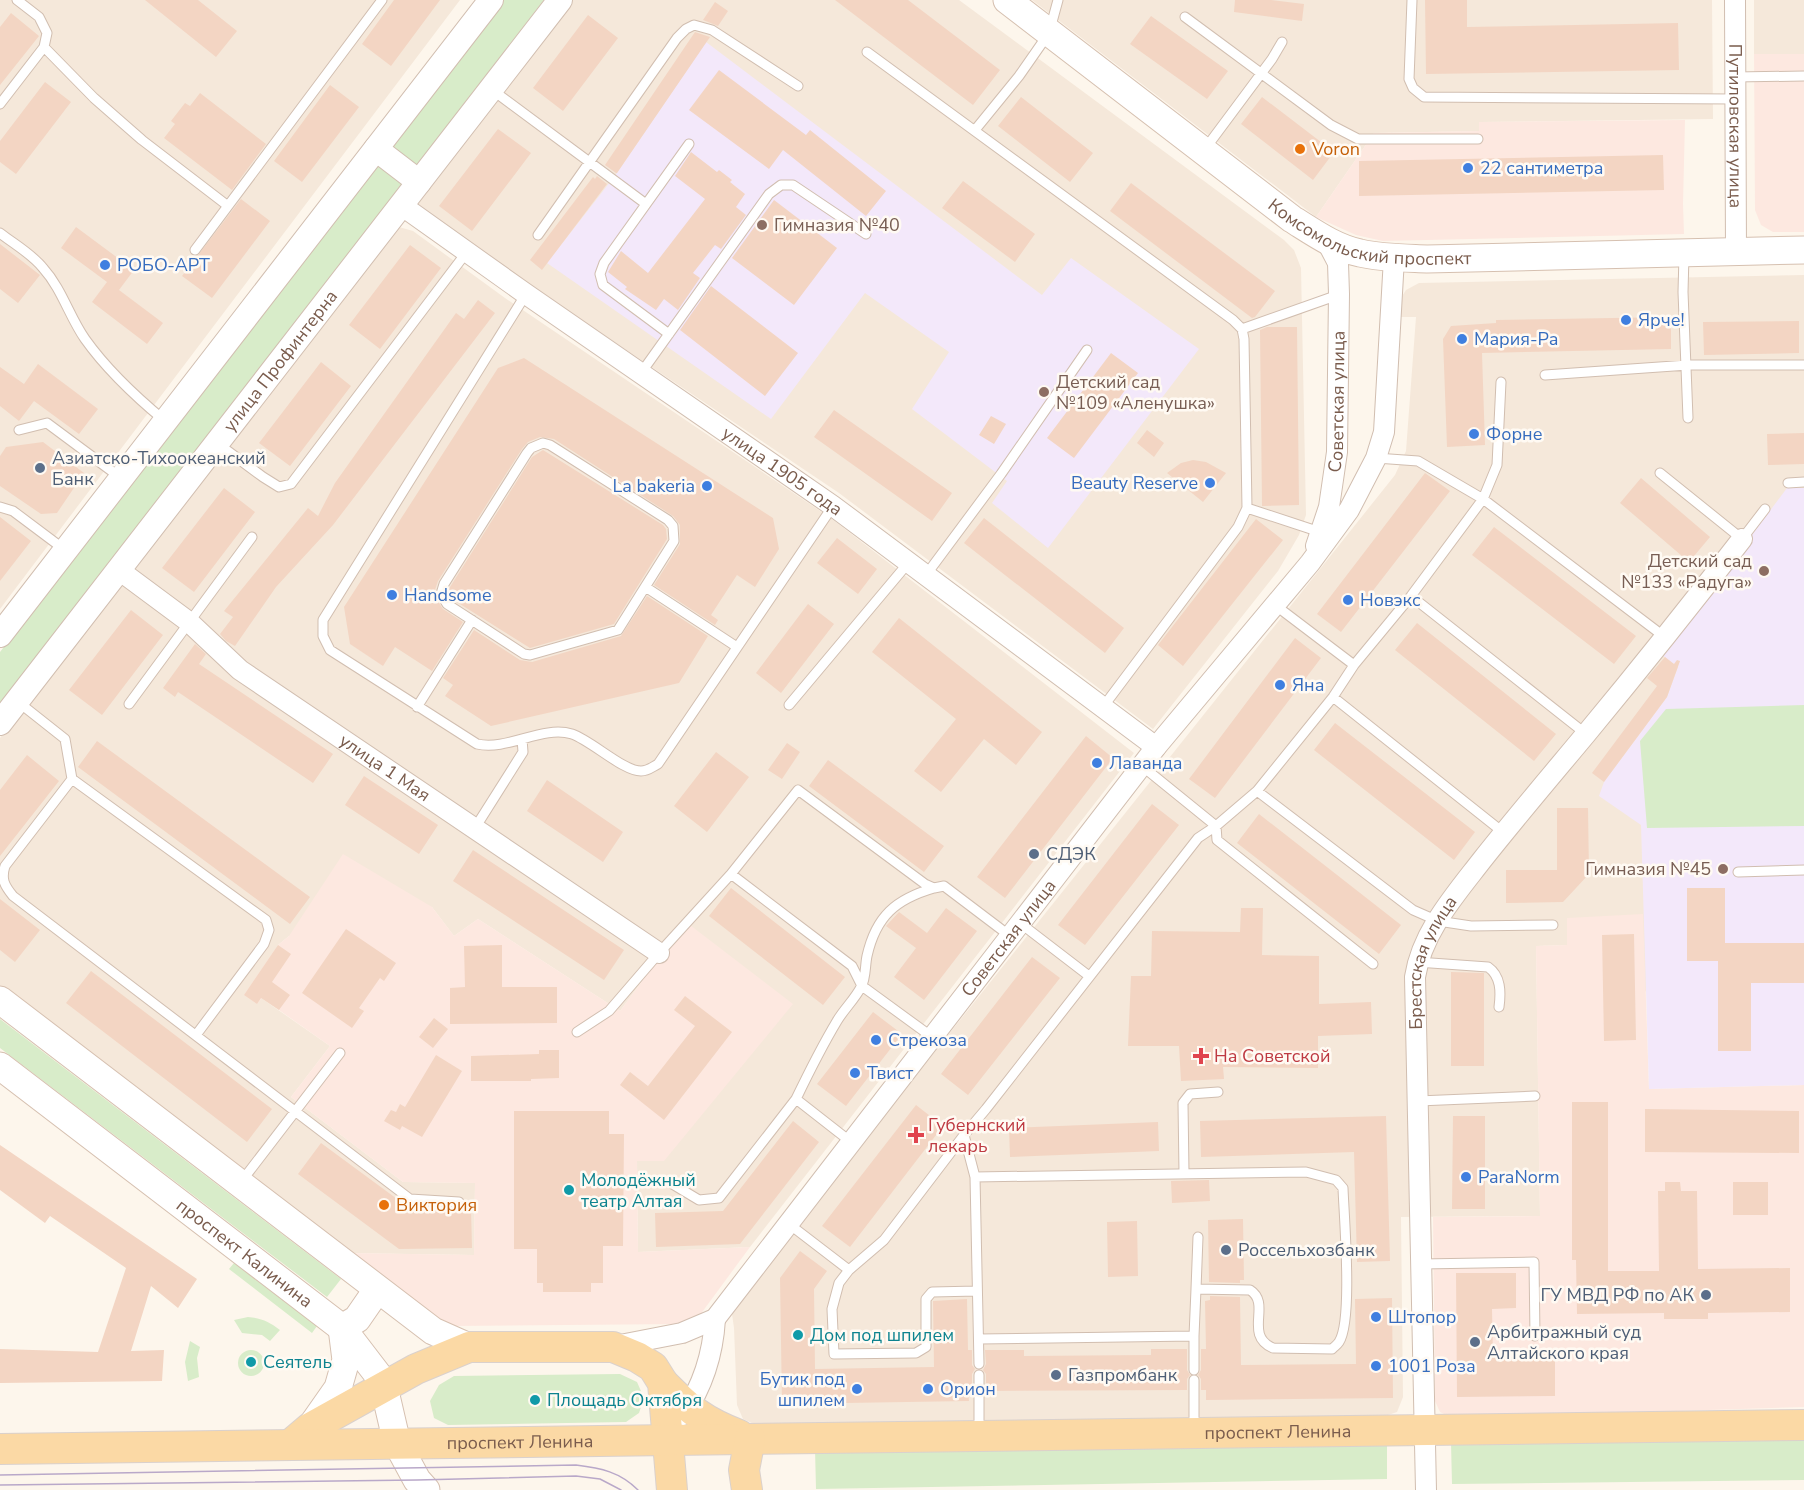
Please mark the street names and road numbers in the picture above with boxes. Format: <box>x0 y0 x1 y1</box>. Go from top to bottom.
street label: Путиловская улица <box>1723 44 1748 208</box>
street label: Комсомольский проспект <box>1263 193 1472 271</box>
street label: улица Профинтерна <box>218 285 343 437</box>
street label: Советская улица <box>1322 331 1351 474</box>
street label: улица 1905 года <box>717 421 847 521</box>
street label: улица 1 Мая <box>335 728 435 807</box>
street label: Советская улица <box>956 875 1061 1002</box>
street label: Брестская улица <box>1403 891 1462 1030</box>
street label: проспект Калинина <box>171 1193 318 1313</box>
street label: проспект Ленина <box>1204 1419 1351 1445</box>
street label: проспект Ленина <box>446 1429 594 1455</box>

